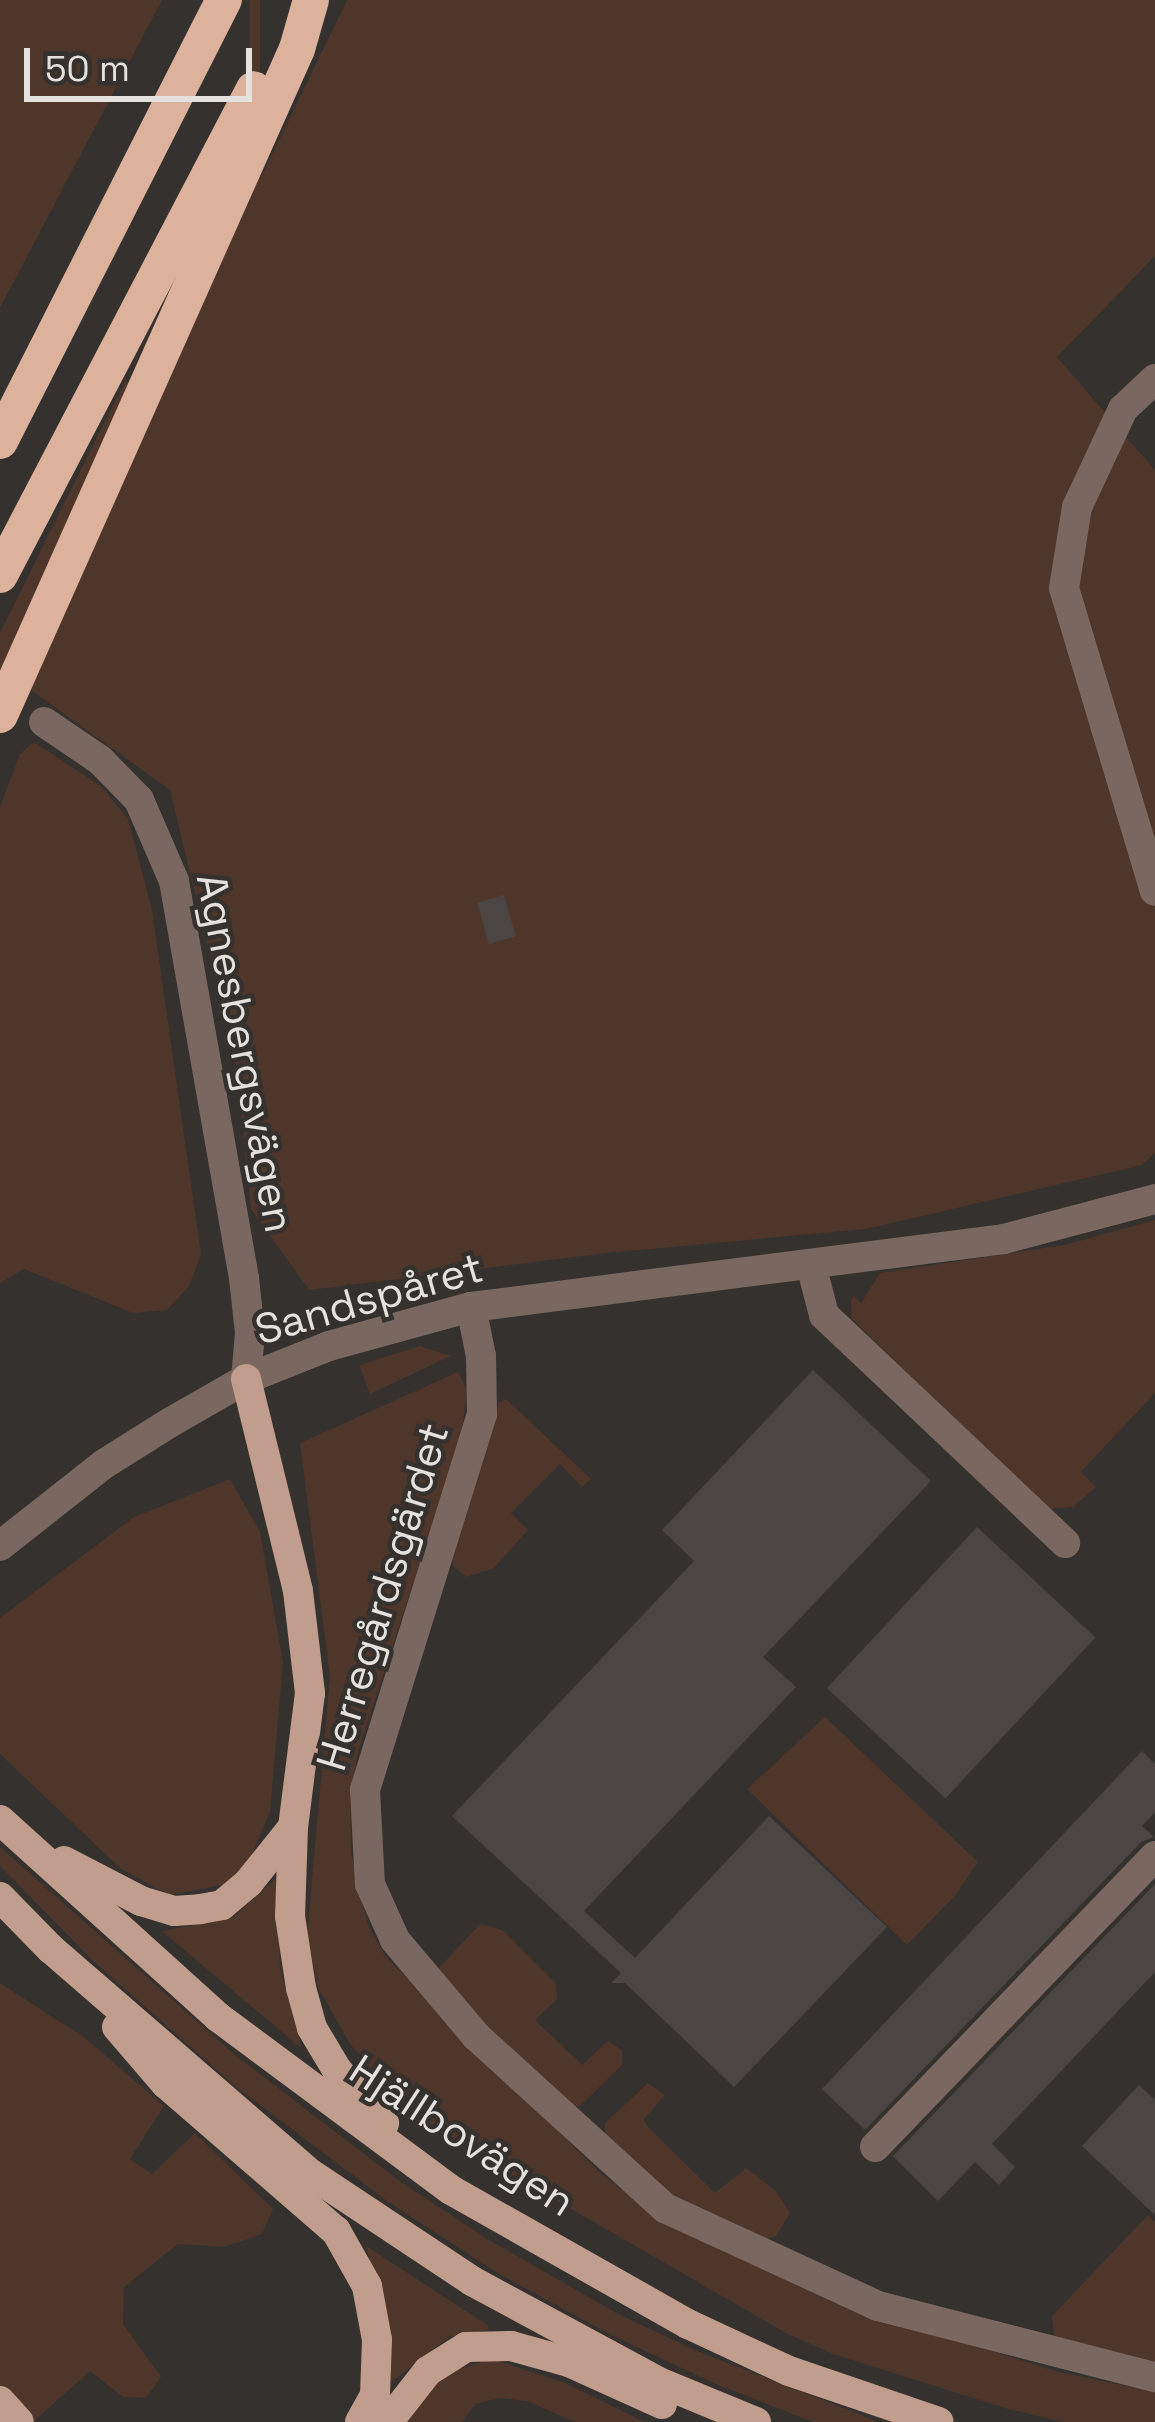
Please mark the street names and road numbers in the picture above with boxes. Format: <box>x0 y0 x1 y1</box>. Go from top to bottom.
street label: Agnesbergsvägen <box>185 869 305 1237</box>
street label: Sandspåret <box>249 1242 489 1356</box>
street label: Herregårdsgärdet <box>306 1417 460 1777</box>
street label: Hjällbovägen <box>340 2045 584 2227</box>

